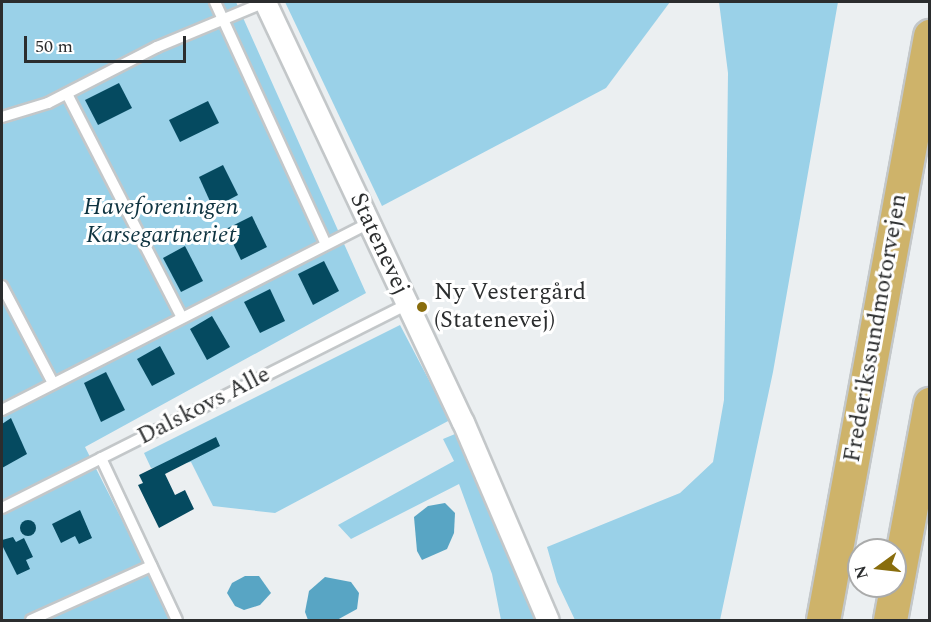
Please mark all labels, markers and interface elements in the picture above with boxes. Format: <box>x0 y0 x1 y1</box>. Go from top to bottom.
scale bar <box>27 24 189 62</box>
text: 50 m <box>35 33 73 60</box>
street label: Statenevej <box>343 188 415 300</box>
street label: Frederikssundmotorvejen <box>838 191 914 465</box>
park label: Haveforeningen Karsegartneriet <box>84 194 238 250</box>
place label: Ny Vestergård (Statenevej) <box>434 279 586 335</box>
marker: Ny Vestergård (Statenevej) <box>415 300 429 314</box>
street label: Dalskovs Alle <box>133 360 275 452</box>
north arrow <box>847 538 907 598</box>
text: N <box>848 563 875 582</box>

